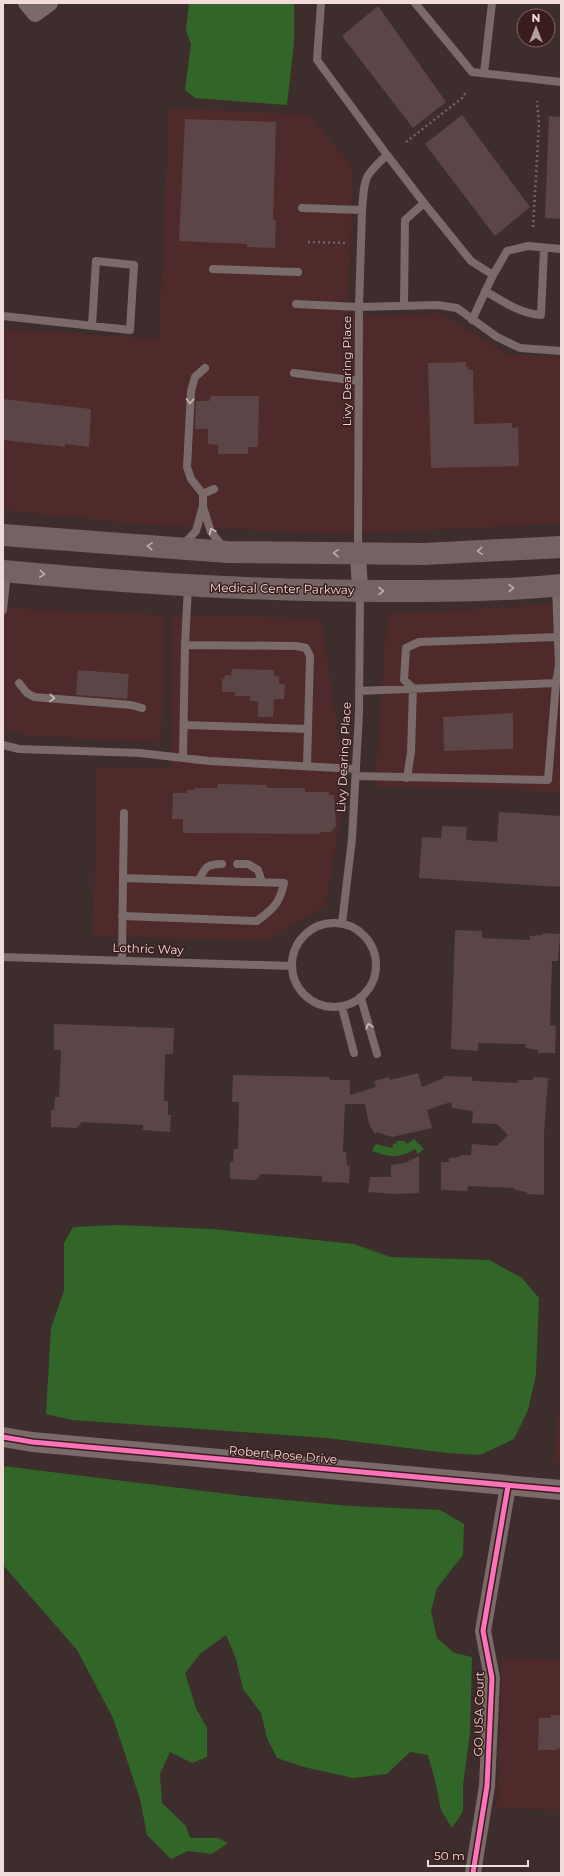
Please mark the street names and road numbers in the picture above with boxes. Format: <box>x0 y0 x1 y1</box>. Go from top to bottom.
street label: Livy Dearing Place <box>339 316 354 426</box>
street label: Medical Center Parkway <box>210 580 355 597</box>
street label: Livy Dearing Place <box>333 701 354 813</box>
street label: Lothric Way <box>112 940 184 957</box>
street label: Robert Rose Drive <box>228 1442 338 1467</box>
street label: GO USA Court <box>470 1671 487 1757</box>

